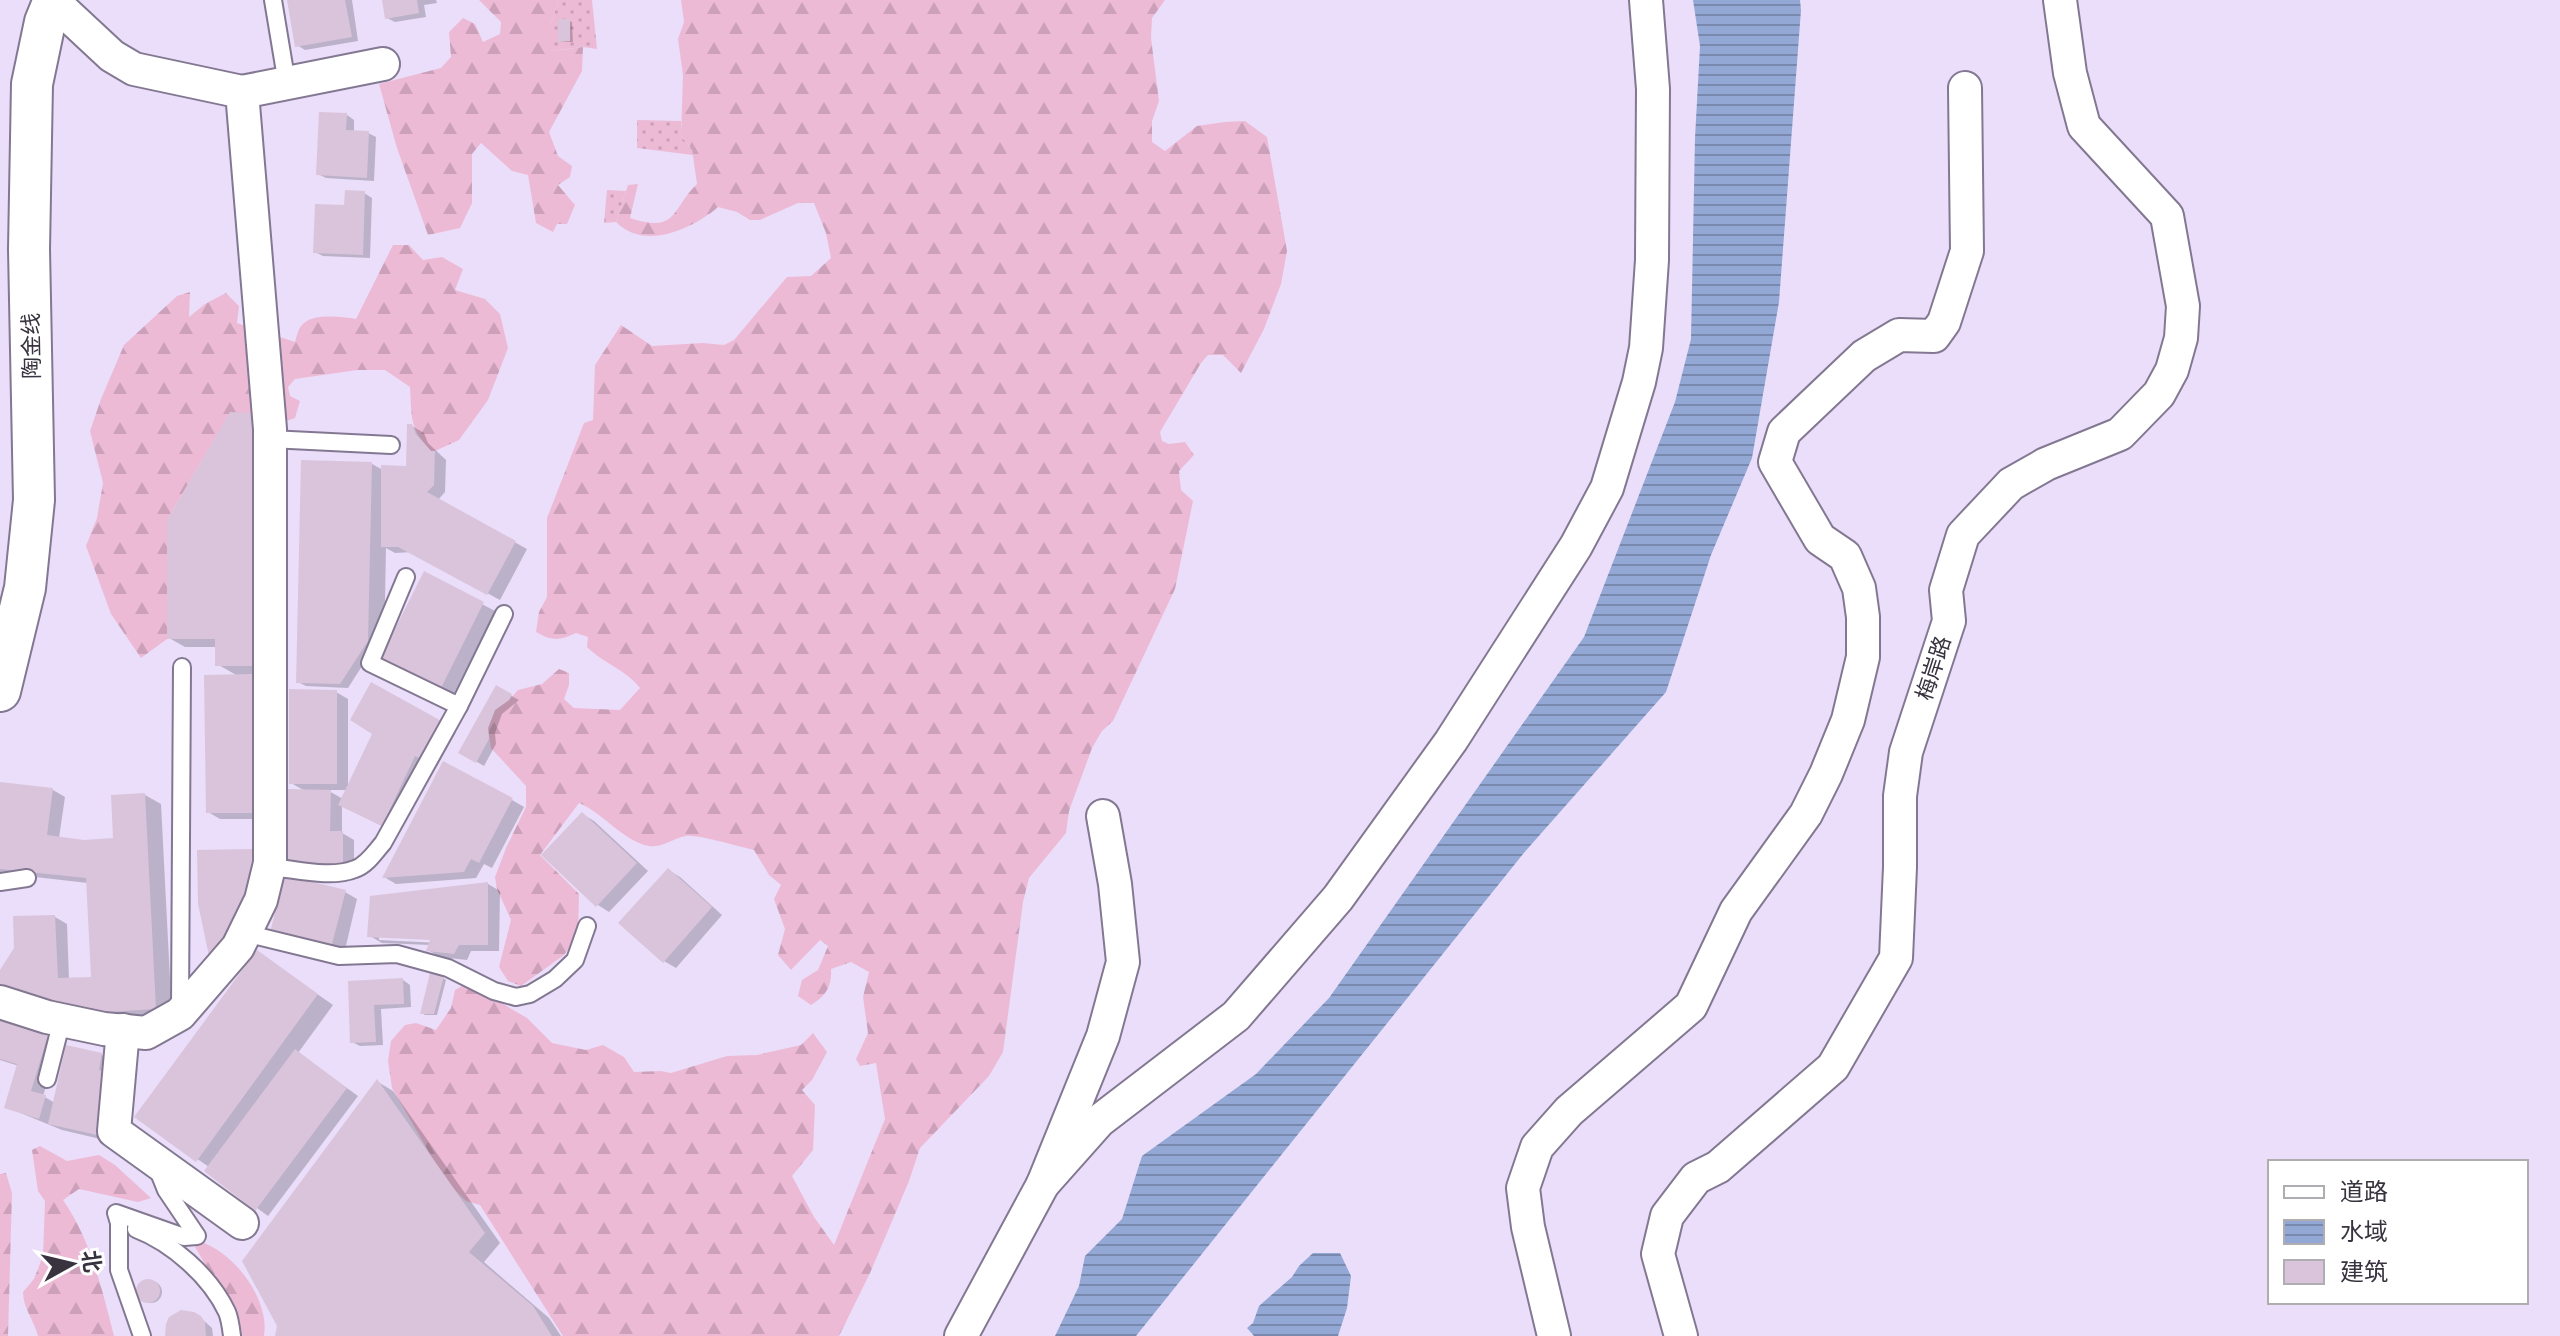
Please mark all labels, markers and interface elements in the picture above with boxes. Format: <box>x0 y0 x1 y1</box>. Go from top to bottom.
street label: 陶金线 <box>16 313 46 379</box>
street label: 梅岸路 <box>1909 632 1957 704</box>
legend <box>2268 1160 2528 1304</box>
text: 道路 <box>2340 1176 2388 1206</box>
text: 水域 <box>2340 1216 2388 1246</box>
north arrow <box>32 1224 112 1304</box>
text: 北 <box>76 1248 107 1274</box>
text: 建筑 <box>2340 1256 2388 1286</box>

